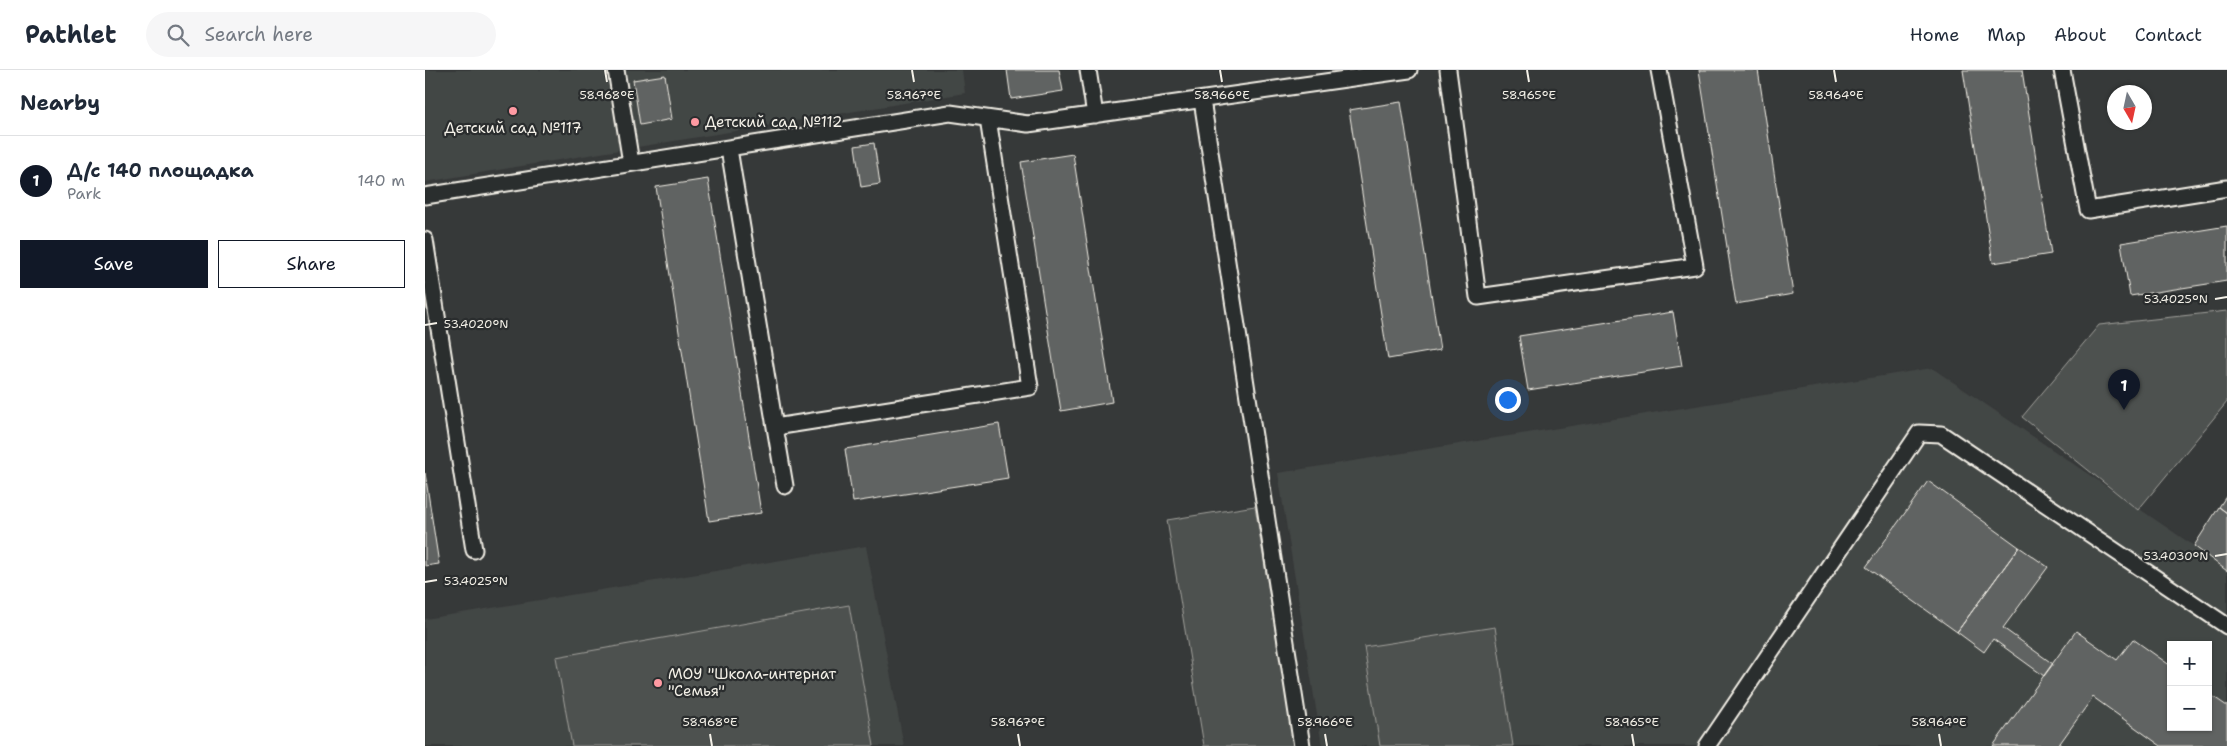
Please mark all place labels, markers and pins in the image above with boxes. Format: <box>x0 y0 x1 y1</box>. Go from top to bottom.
marker: Детский сад №117 <box>507 105 519 117</box>
place label: Детский сад №112 <box>705 112 842 132</box>
marker: Детский сад №112 <box>689 116 701 128</box>
place label: Детский сад №117 <box>444 118 582 138</box>
pin: 1 <box>2108 369 2140 410</box>
place label: МОУ "Школа-интернат "Семья" <box>668 664 837 701</box>
marker: МОУ "Школа-интернат "Семья" <box>652 677 664 689</box>

